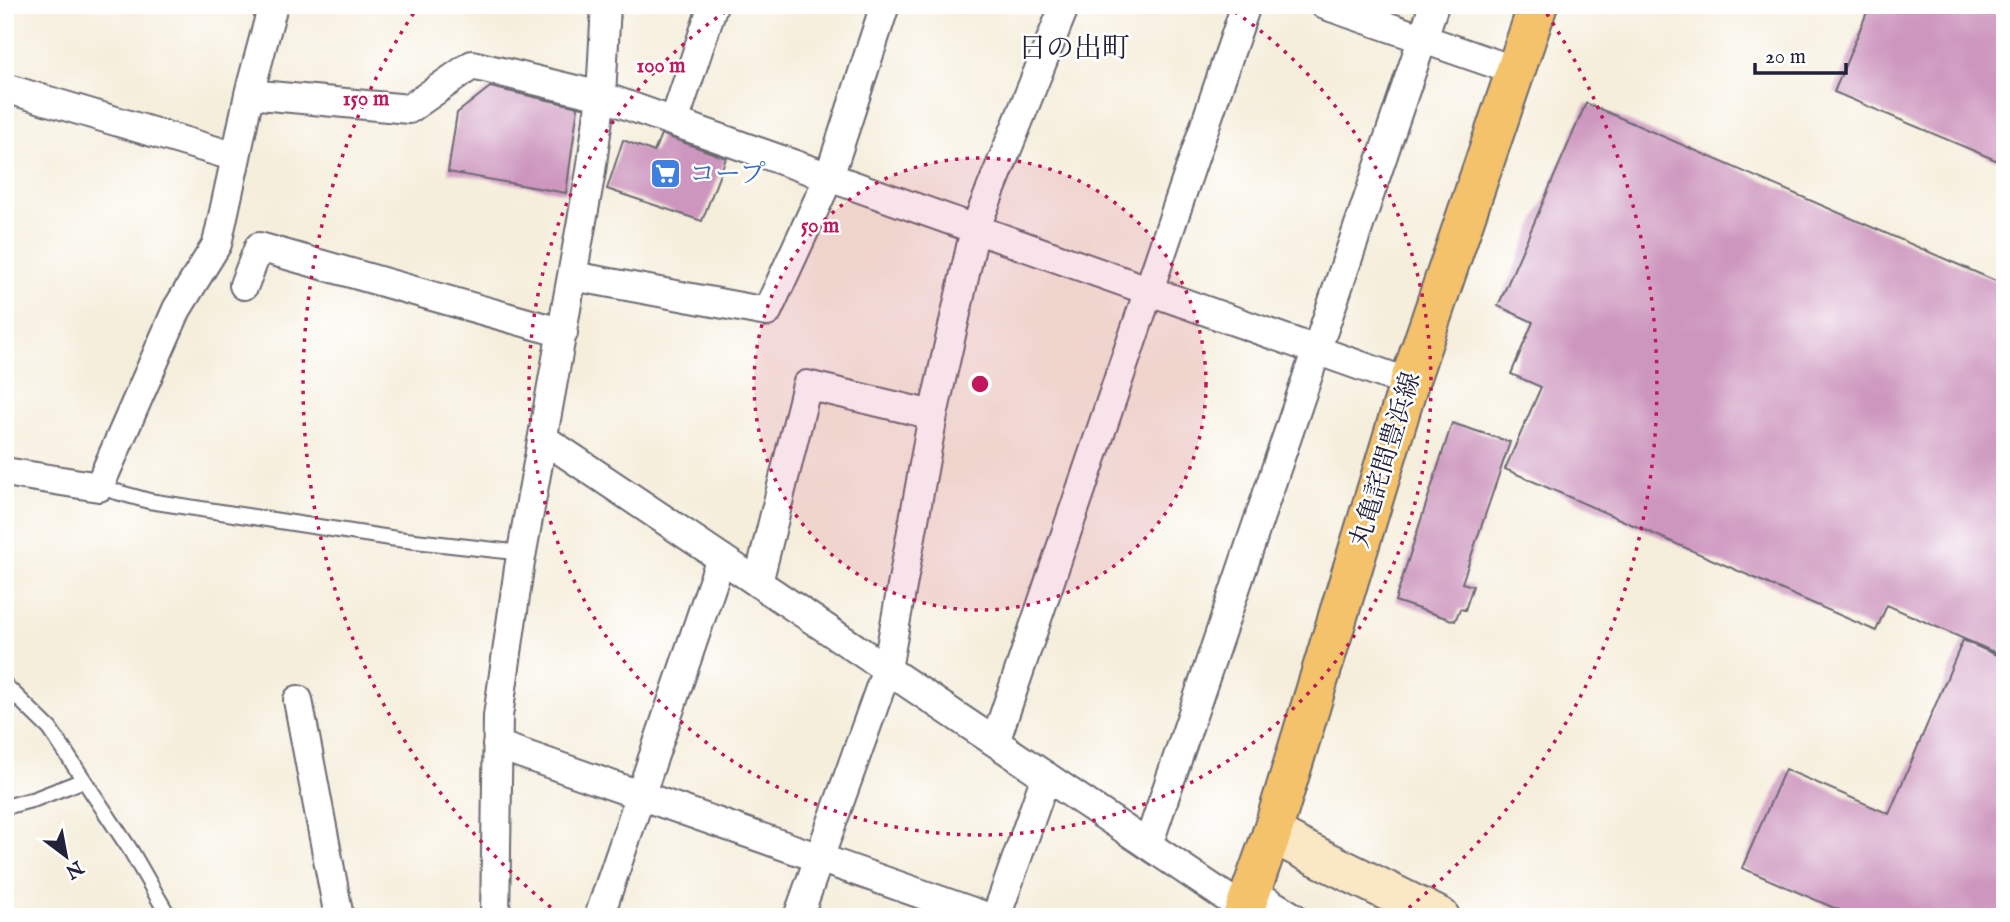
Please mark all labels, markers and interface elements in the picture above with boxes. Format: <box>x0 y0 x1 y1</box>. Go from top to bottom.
district label: 日の出町 <box>1018 32 1130 67</box>
scale bar <box>1755 32 1846 76</box>
text: 20 m <box>1765 44 1806 71</box>
text: 100 m <box>636 53 686 80</box>
text: 150 m <box>343 86 390 113</box>
supermarket icon: コープ <box>649 157 683 191</box>
place label: コープ <box>689 158 766 191</box>
text: 50 m <box>801 213 840 240</box>
street label: 丸亀詫間豊浜線 <box>1344 368 1428 552</box>
centre of rings <box>968 372 992 396</box>
north arrow <box>32 820 102 890</box>
text: N <box>60 854 88 884</box>

